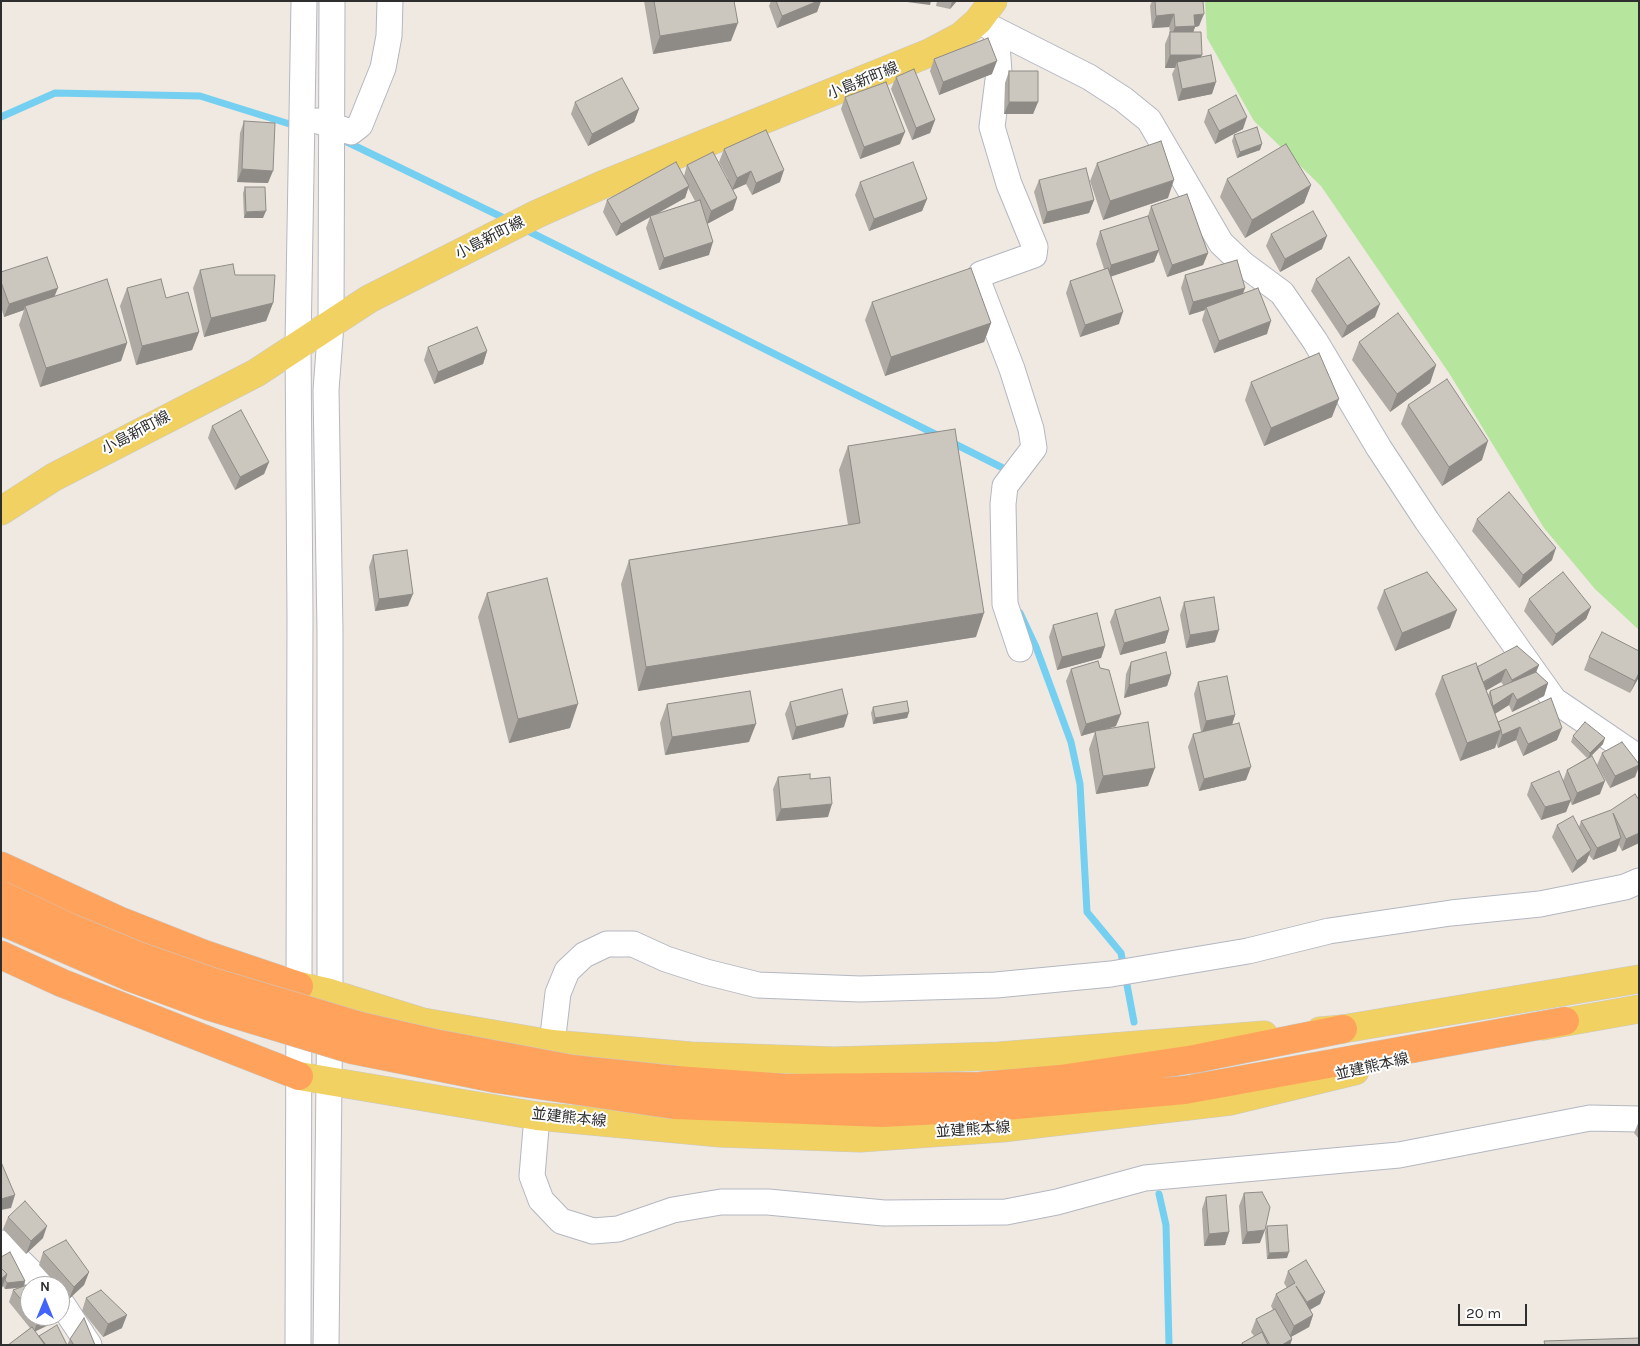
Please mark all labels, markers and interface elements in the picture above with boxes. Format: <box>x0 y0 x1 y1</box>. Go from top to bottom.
street label: 小島新町線 <box>825 59 901 103</box>
street label: 小島新町線 <box>453 213 527 263</box>
street label: 小島新町線 <box>99 407 173 459</box>
street label: 並建熊本線 <box>1333 1050 1411 1084</box>
street label: 並建熊本線 <box>531 1105 607 1131</box>
street label: 並建熊本線 <box>935 1118 1011 1142</box>
north arrow <box>20 1276 70 1326</box>
text: N <box>40 1278 50 1295</box>
scale bar <box>1460 1294 1529 1326</box>
text: 20 m <box>1466 1304 1501 1322</box>

